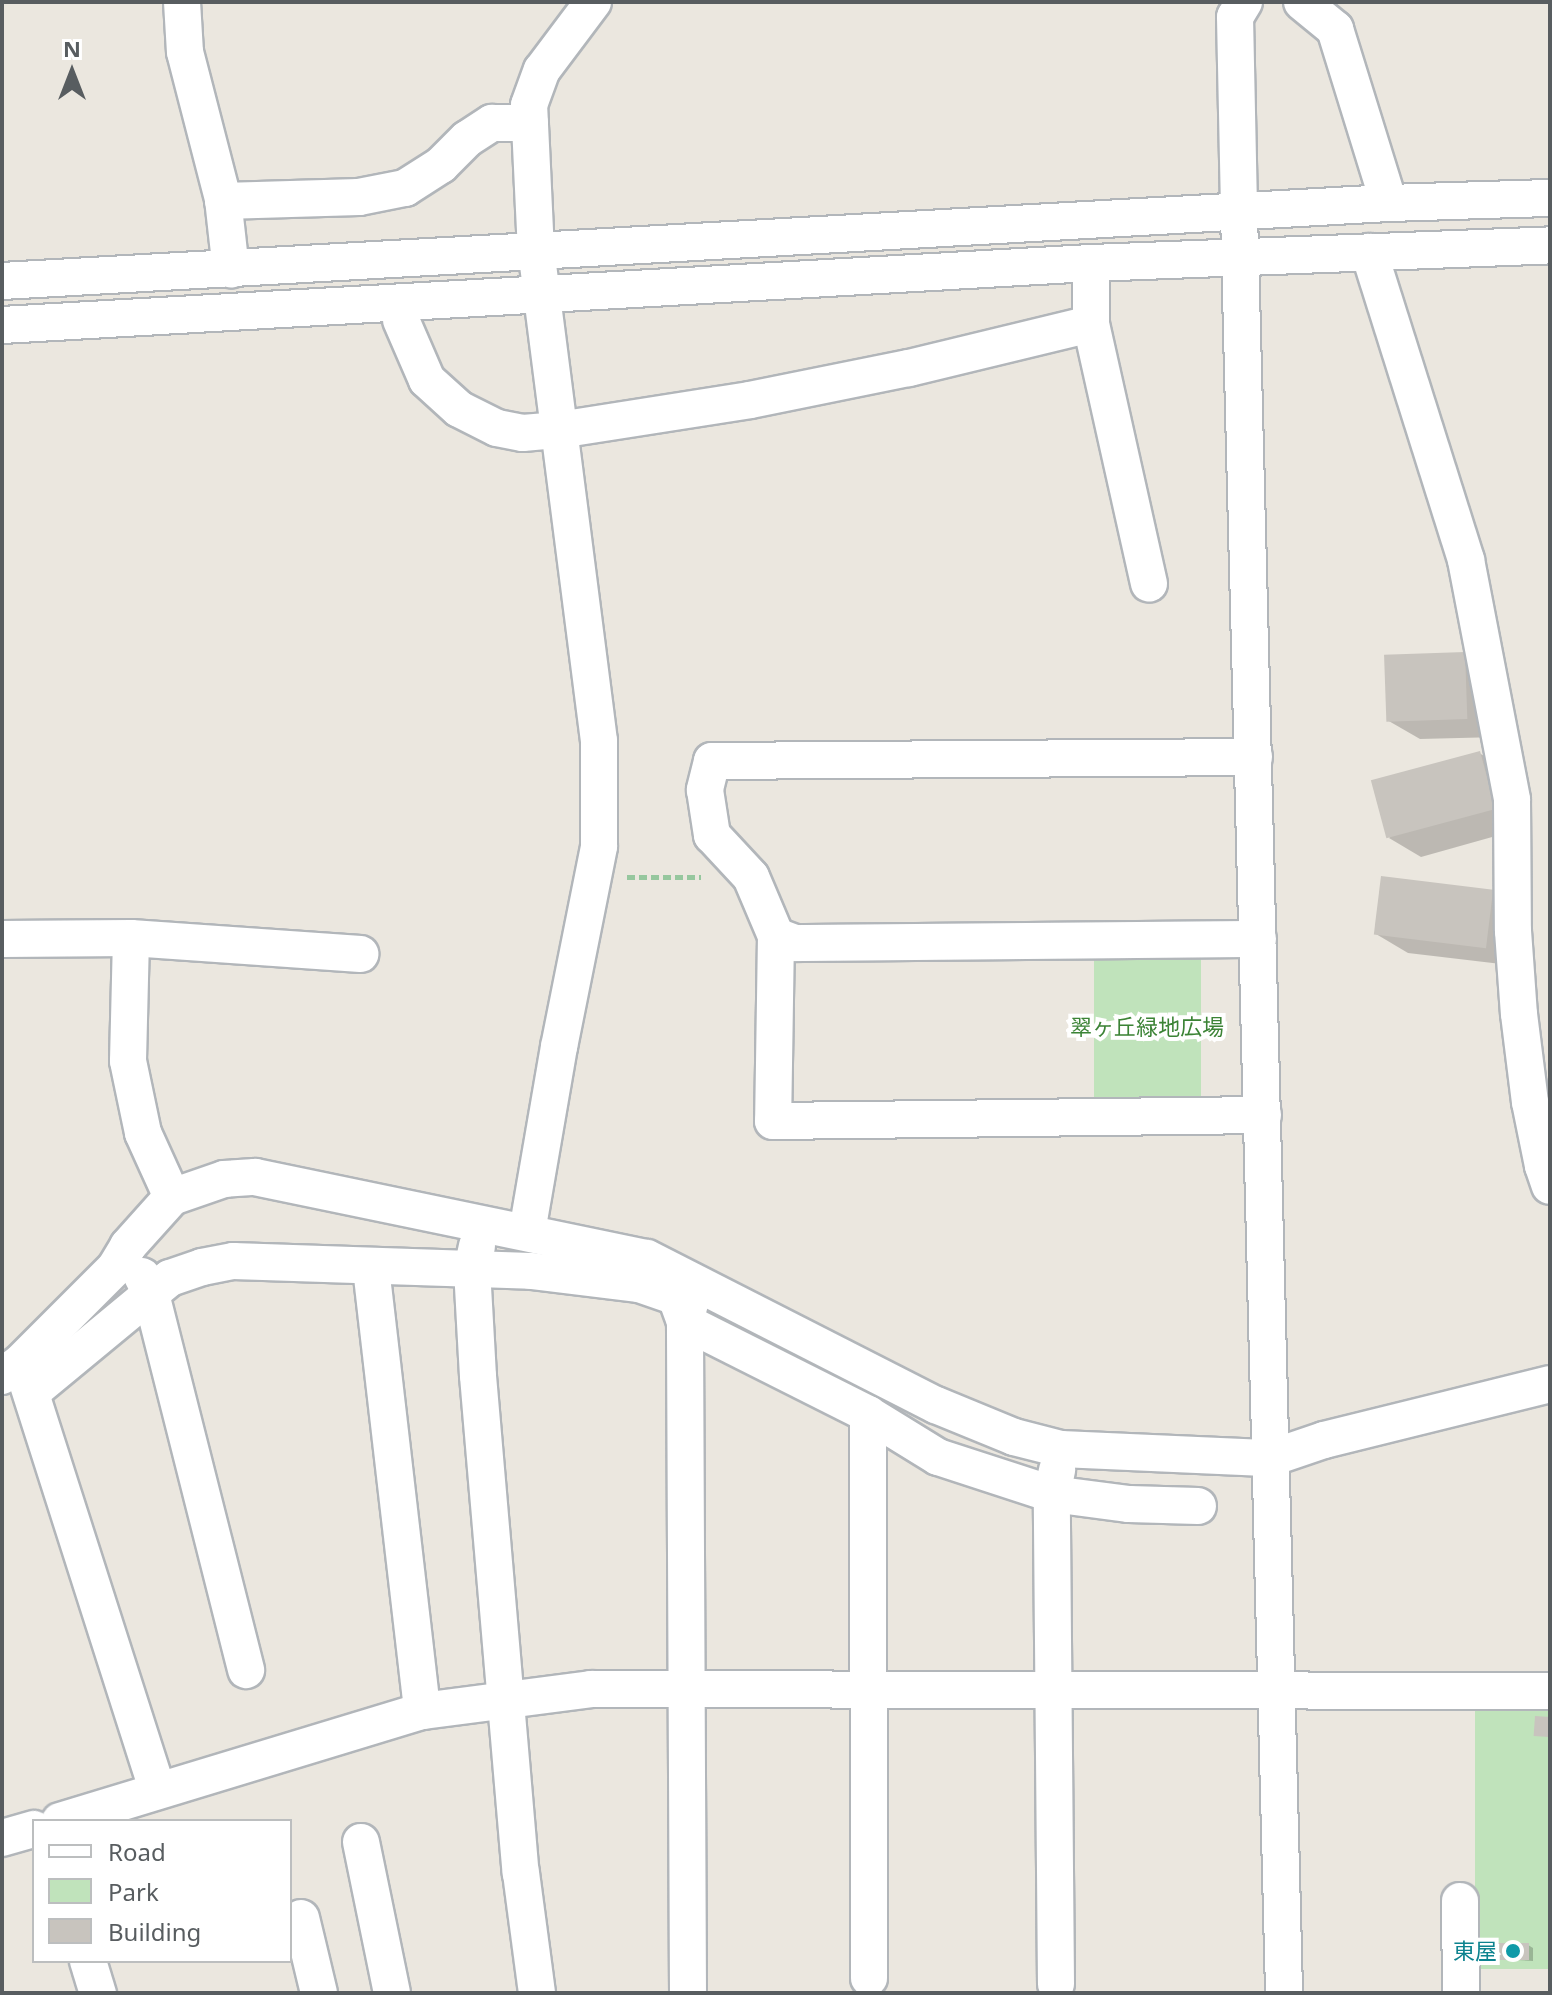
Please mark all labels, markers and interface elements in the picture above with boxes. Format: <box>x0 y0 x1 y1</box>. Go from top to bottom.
north arrow <box>32 32 112 112</box>
text: N <box>63 33 81 63</box>
park label: 翠ヶ丘緑地広場 <box>1070 1014 1224 1040</box>
legend <box>32 1819 292 1963</box>
text: Road <box>108 1835 166 1868</box>
text: Park <box>108 1875 159 1908</box>
text: Building <box>108 1915 201 1948</box>
place label: 東屋 <box>1453 1938 1497 1964</box>
marker: 東屋 <box>1504 1942 1522 1960</box>

